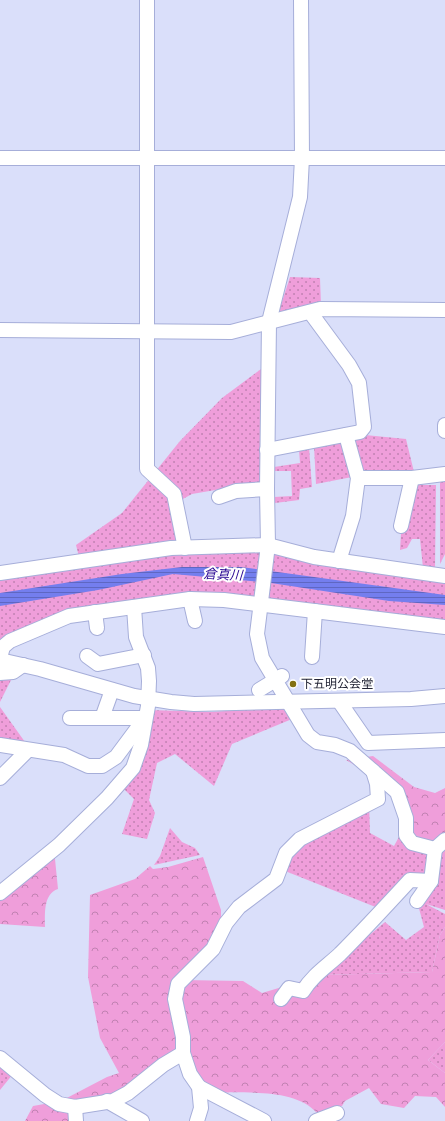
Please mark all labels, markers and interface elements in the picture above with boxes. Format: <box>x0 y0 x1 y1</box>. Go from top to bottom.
water label: 倉真川 <box>203 563 245 585</box>
place label: 下五明公会堂 <box>301 674 373 693</box>
marker: 下五明公会堂 <box>288 679 298 689</box>

